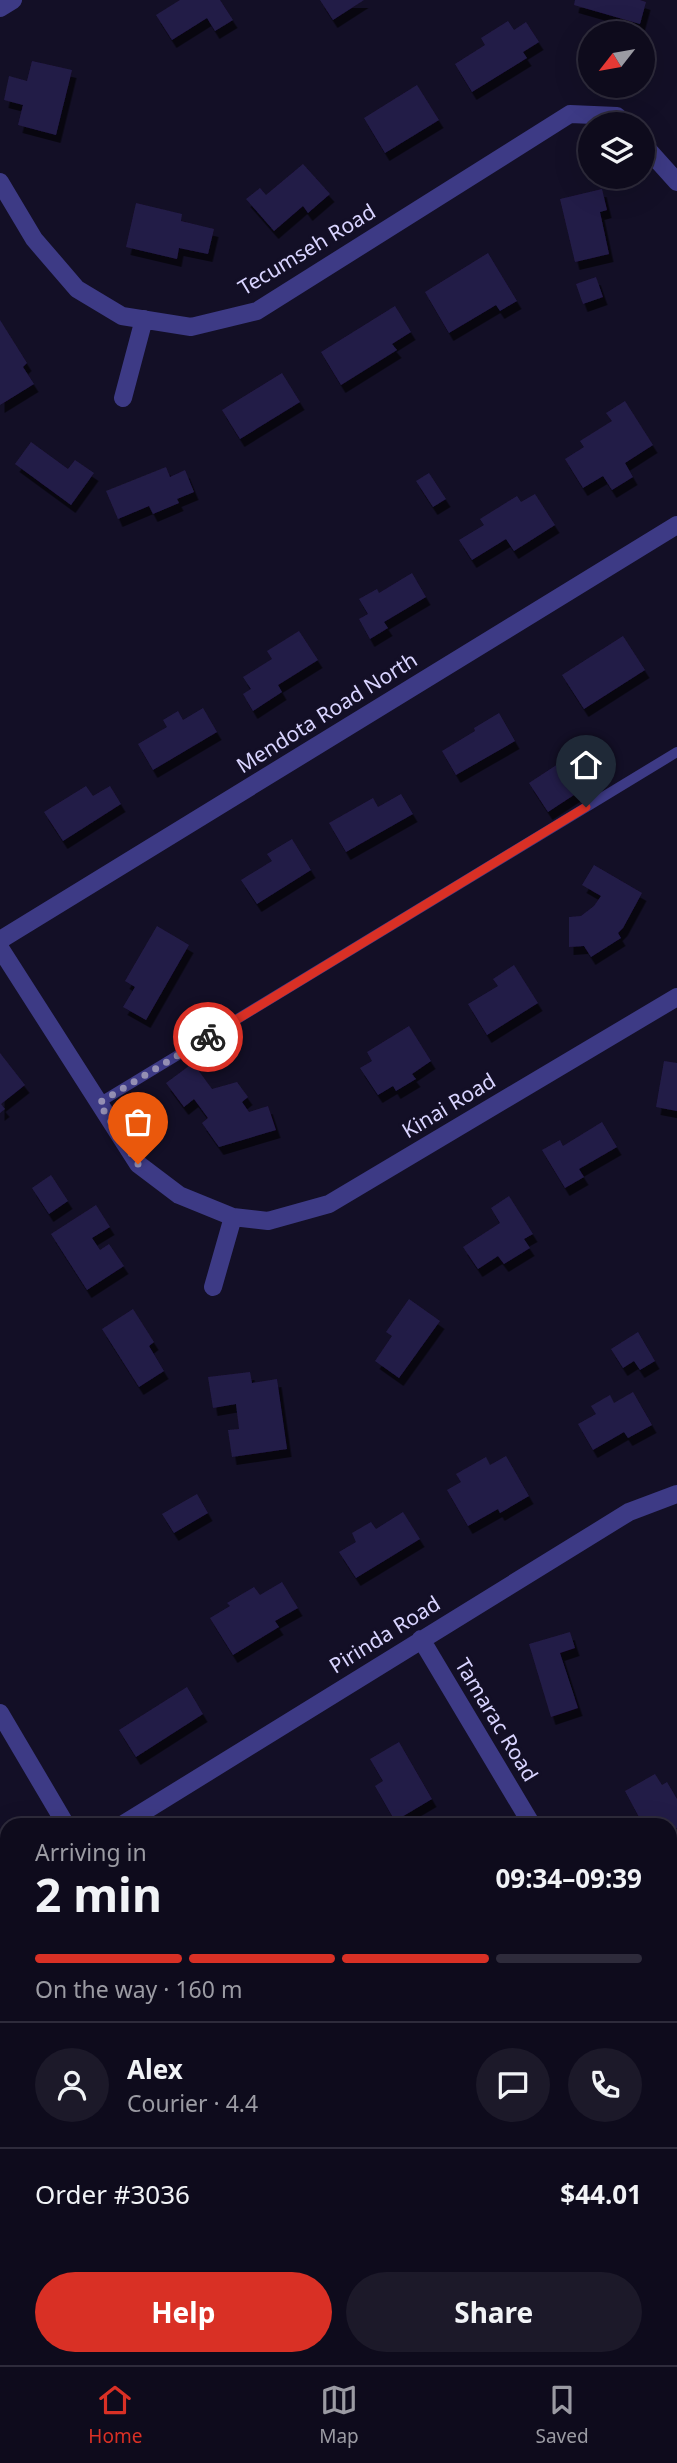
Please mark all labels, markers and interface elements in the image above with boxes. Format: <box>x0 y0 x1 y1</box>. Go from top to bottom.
north arrow <box>578 21 654 98</box>
map controls <box>578 21 655 189</box>
button: layers <box>578 112 655 189</box>
street label: Tecumseh Road <box>233 197 380 301</box>
street label: Mendota Road North <box>231 645 422 779</box>
pin <box>556 735 616 807</box>
icon: home <box>567 746 605 784</box>
courier <box>173 1002 243 1072</box>
icon: bike <box>189 1018 227 1056</box>
street label: Kinai Road <box>396 1066 500 1144</box>
pin <box>108 1092 168 1164</box>
icon: bag <box>119 1103 157 1141</box>
street label: Pirinda Road <box>324 1589 445 1679</box>
street label: Tamarac Road <box>449 1653 545 1786</box>
text: Arriving in <box>35 1836 147 1868</box>
text: 09:34–09:39 <box>495 1860 642 1896</box>
text: 2 min <box>35 1863 162 1925</box>
text: On the way · 160 m <box>35 1973 242 2005</box>
button: person <box>35 2048 109 2122</box>
button: chat <box>476 2048 550 2122</box>
button: phone <box>568 2048 642 2122</box>
text: Alex <box>127 2051 183 2087</box>
text: Courier · 4.4 <box>127 2087 258 2119</box>
text: Order #3036 <box>35 2176 190 2212</box>
text: $44.01 <box>560 2176 642 2212</box>
button: Help <box>35 2272 332 2352</box>
button: Share <box>346 2272 642 2352</box>
tab: Home <box>88 2381 142 2449</box>
tab: Map <box>319 2381 359 2449</box>
tab: Saved <box>535 2381 589 2449</box>

